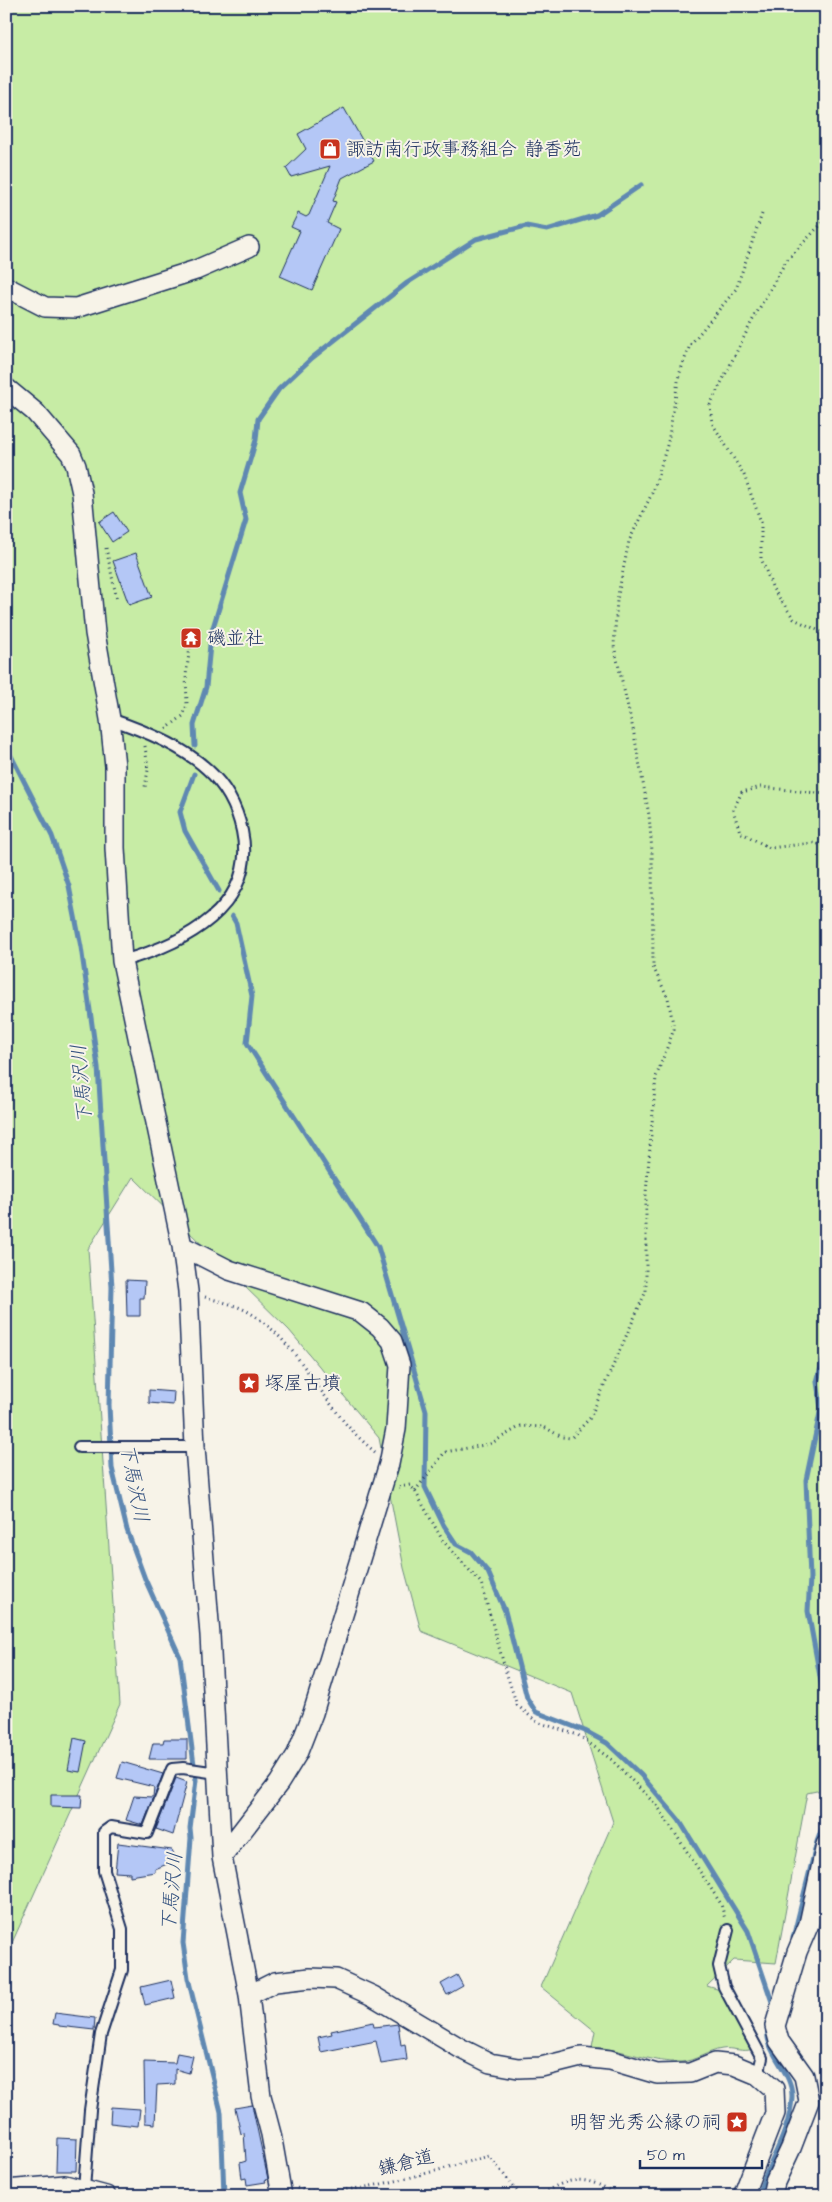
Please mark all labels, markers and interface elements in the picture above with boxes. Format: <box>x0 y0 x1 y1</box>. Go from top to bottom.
place label: 諏訪南行政事務組合 静香苑 <box>346 136 582 163</box>
shop icon: 諏訪南行政事務組合 静香苑 <box>318 137 342 161</box>
place label: 磯並社 <box>207 625 264 652</box>
temple icon: 磯並社 <box>179 626 203 650</box>
water label: 下馬沢川 <box>65 1043 99 1125</box>
place label: 塚屋古墳 <box>265 1370 341 1397</box>
place icon: 塚屋古墳 <box>237 1371 261 1395</box>
water label: 下馬沢川 <box>113 1441 155 1525</box>
water label: 下馬沢川 <box>155 1851 189 1933</box>
place label: 明智光秀公縁の祠 <box>569 2109 721 2136</box>
place icon: 明智光秀公縁の祠 <box>725 2110 749 2134</box>
scale bar <box>640 2137 762 2169</box>
street label: 鎌倉道 <box>375 2143 437 2183</box>
text: 50 m <box>647 2145 685 2166</box>

